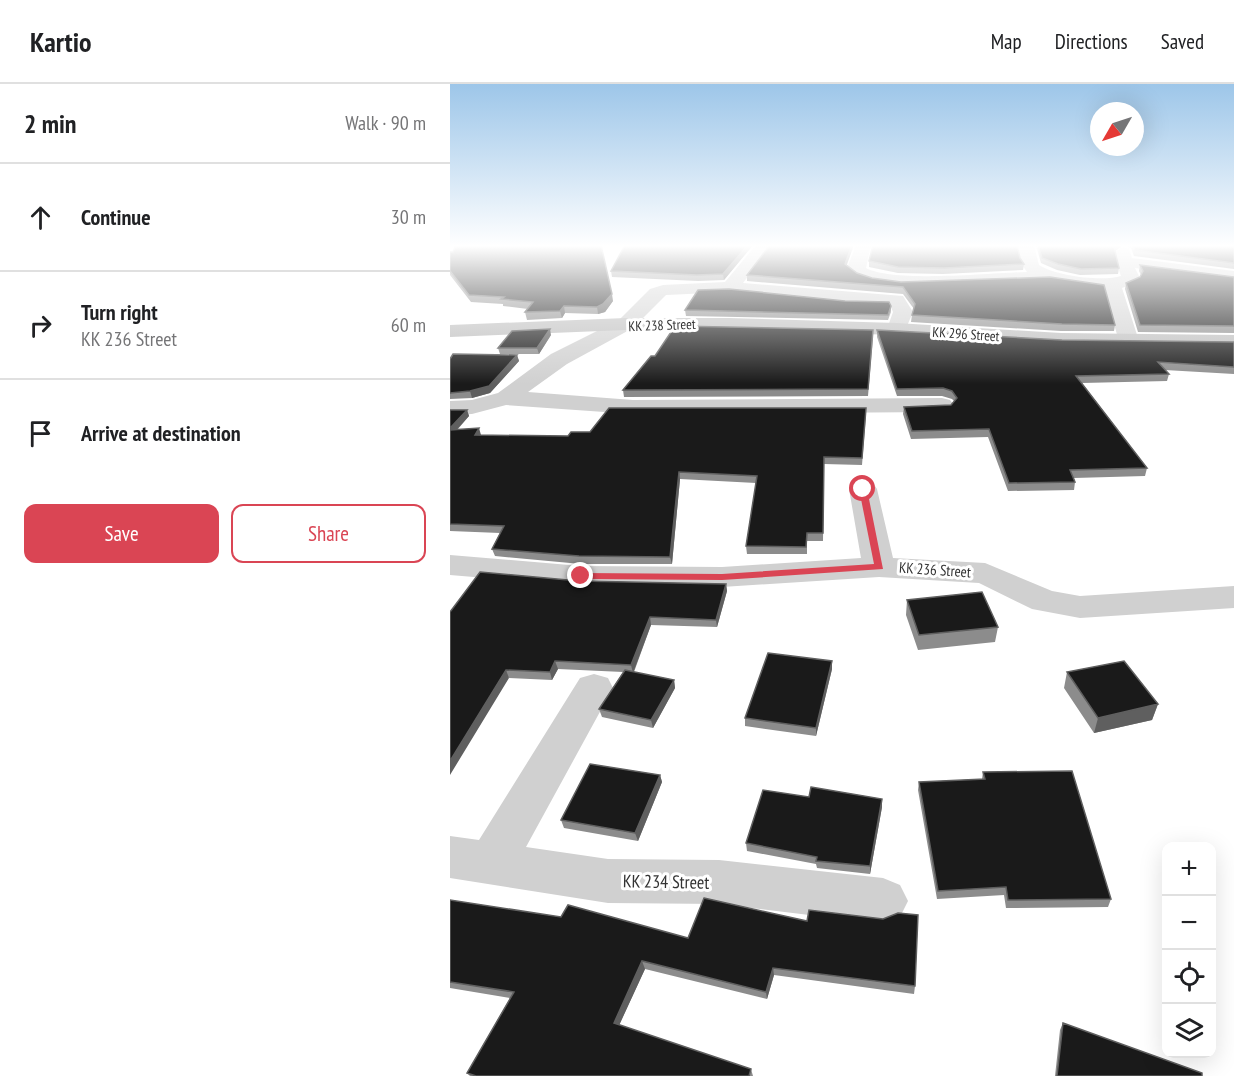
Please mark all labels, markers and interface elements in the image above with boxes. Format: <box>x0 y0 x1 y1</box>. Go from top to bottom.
text: Kartio <box>30 23 92 60</box>
text: Map <box>991 28 1022 55</box>
text: Directions <box>1055 28 1128 55</box>
text: Saved <box>1161 28 1204 55</box>
north arrow <box>1090 102 1144 156</box>
text: 2 min <box>24 107 77 140</box>
text: Walk · 90 m <box>345 110 426 136</box>
icon: ahead <box>24 201 57 234</box>
text: Continue <box>81 203 151 231</box>
text: 30 m <box>391 204 426 230</box>
text: Turn right <box>81 298 158 326</box>
icon: right <box>24 309 57 342</box>
text: 60 m <box>391 312 426 338</box>
street label: KK 238 Street <box>628 315 696 335</box>
street label: KK 296 Street <box>932 323 1000 345</box>
text: KK 236 Street <box>81 326 177 352</box>
icon: arrive <box>24 417 57 450</box>
text: Arrive at destination <box>81 419 241 447</box>
route start <box>849 475 875 501</box>
button: Save <box>24 504 219 563</box>
button: Share <box>231 504 426 563</box>
street label: KK 236 Street <box>898 558 972 581</box>
route end <box>567 562 593 588</box>
map controls <box>1162 842 1216 1058</box>
button: + <box>1162 842 1216 896</box>
street label: KK 234 Street <box>623 869 710 894</box>
button: − <box>1162 896 1216 950</box>
button: locate <box>1162 950 1216 1004</box>
button: layers <box>1162 1004 1216 1058</box>

